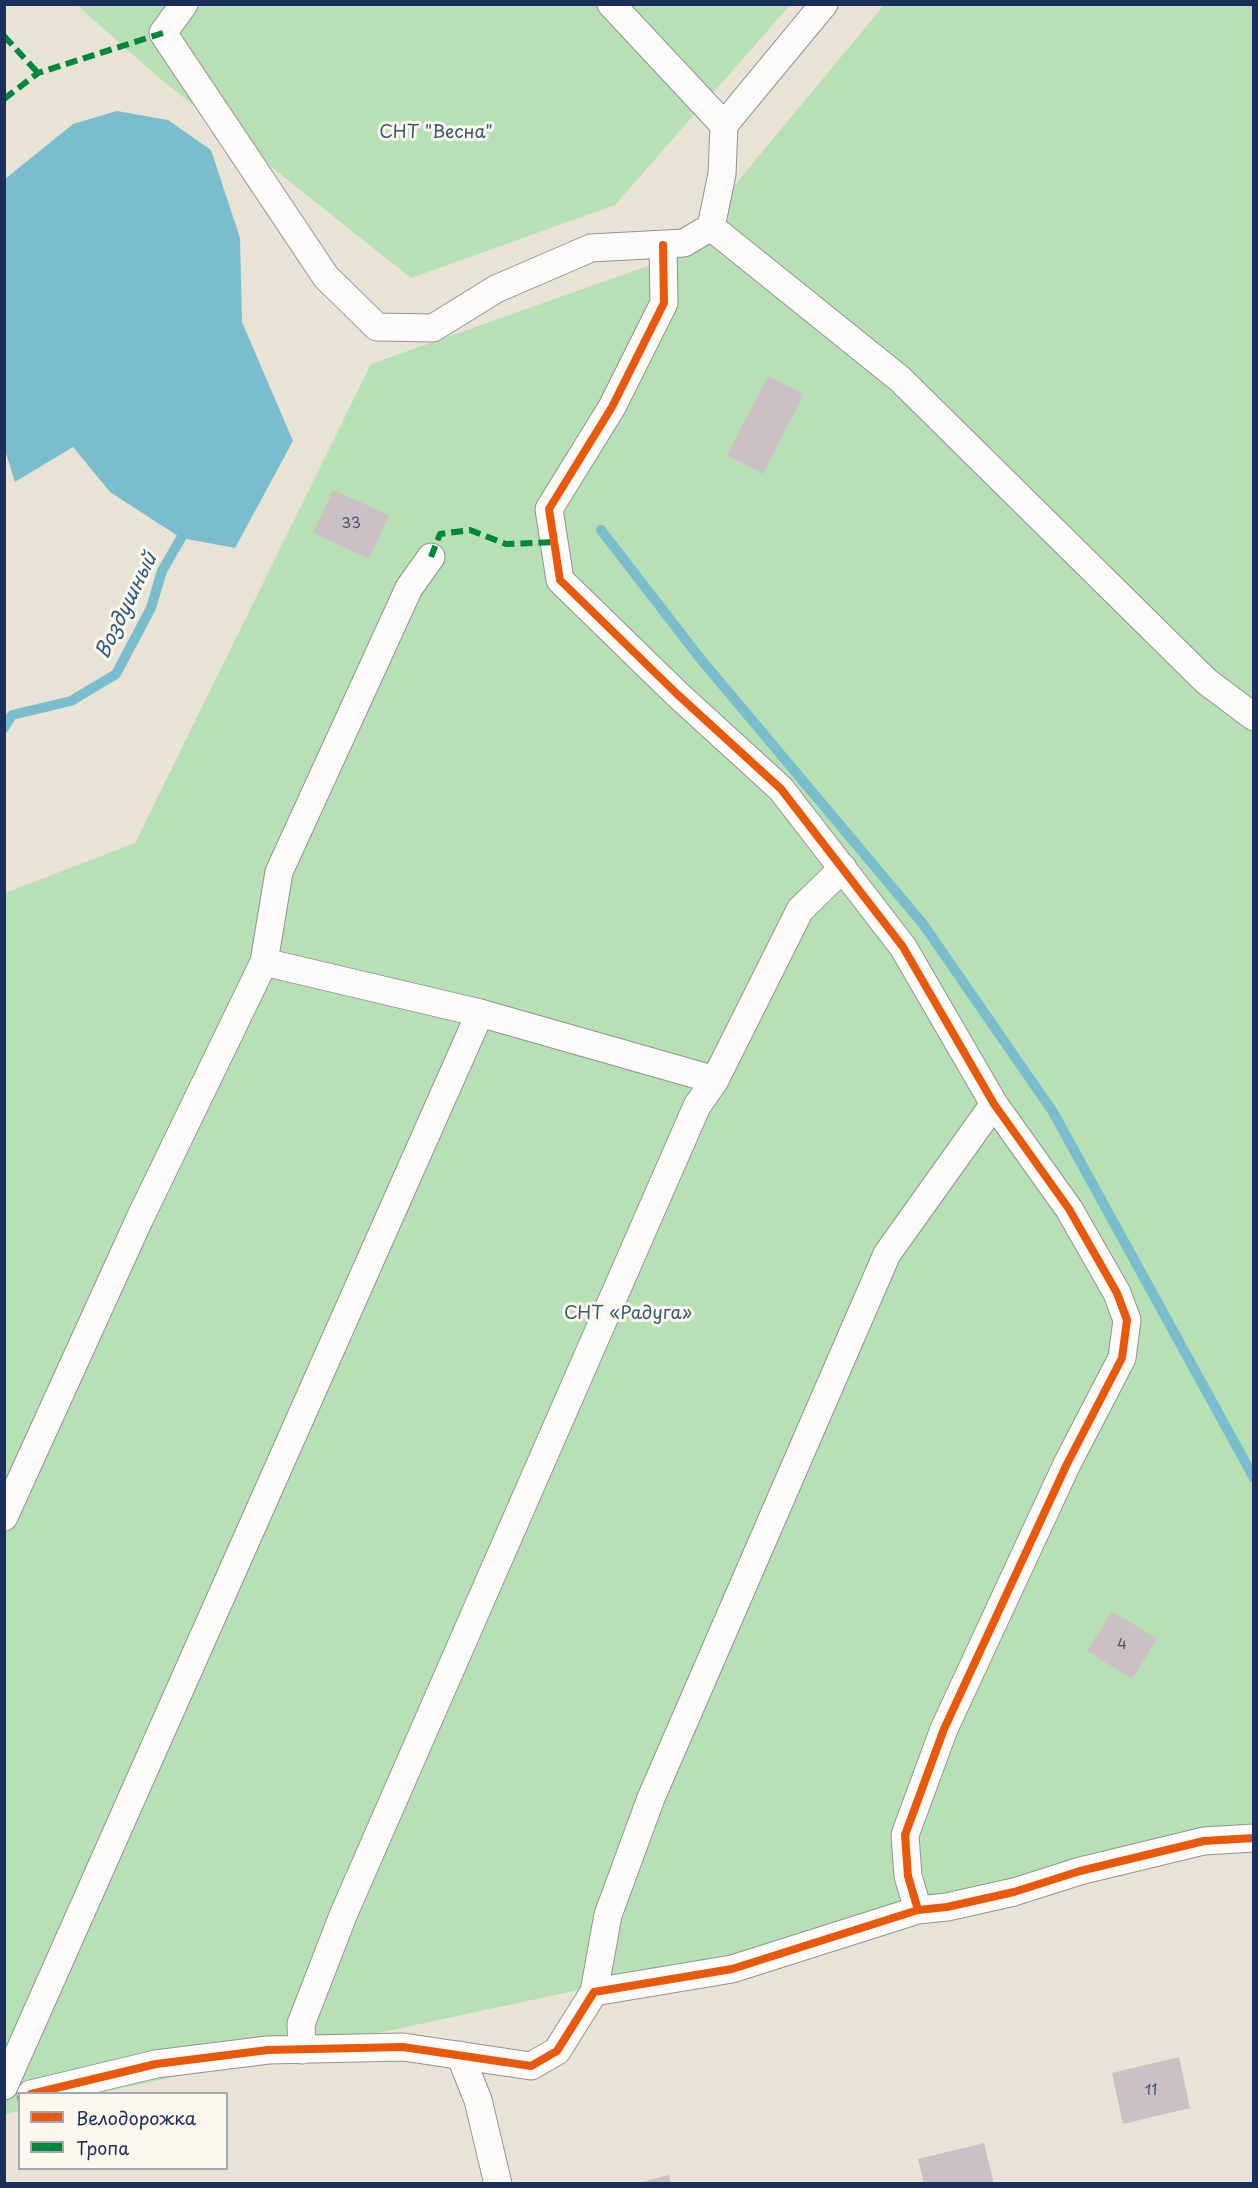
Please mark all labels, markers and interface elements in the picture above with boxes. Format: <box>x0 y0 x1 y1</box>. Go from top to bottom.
park label: СНТ "Весна" <box>379 122 493 144</box>
house number: 33 <box>341 515 361 533</box>
water label: Воздушный <box>91 549 163 663</box>
park label: СНТ «Радуга» <box>564 1303 692 1325</box>
house number: 4 <box>1117 1636 1127 1654</box>
house number: 11 <box>1145 2082 1157 2100</box>
legend <box>18 2092 228 2170</box>
text: Велодорожка <box>76 2104 196 2131</box>
text: Тропа <box>76 2134 129 2161</box>

